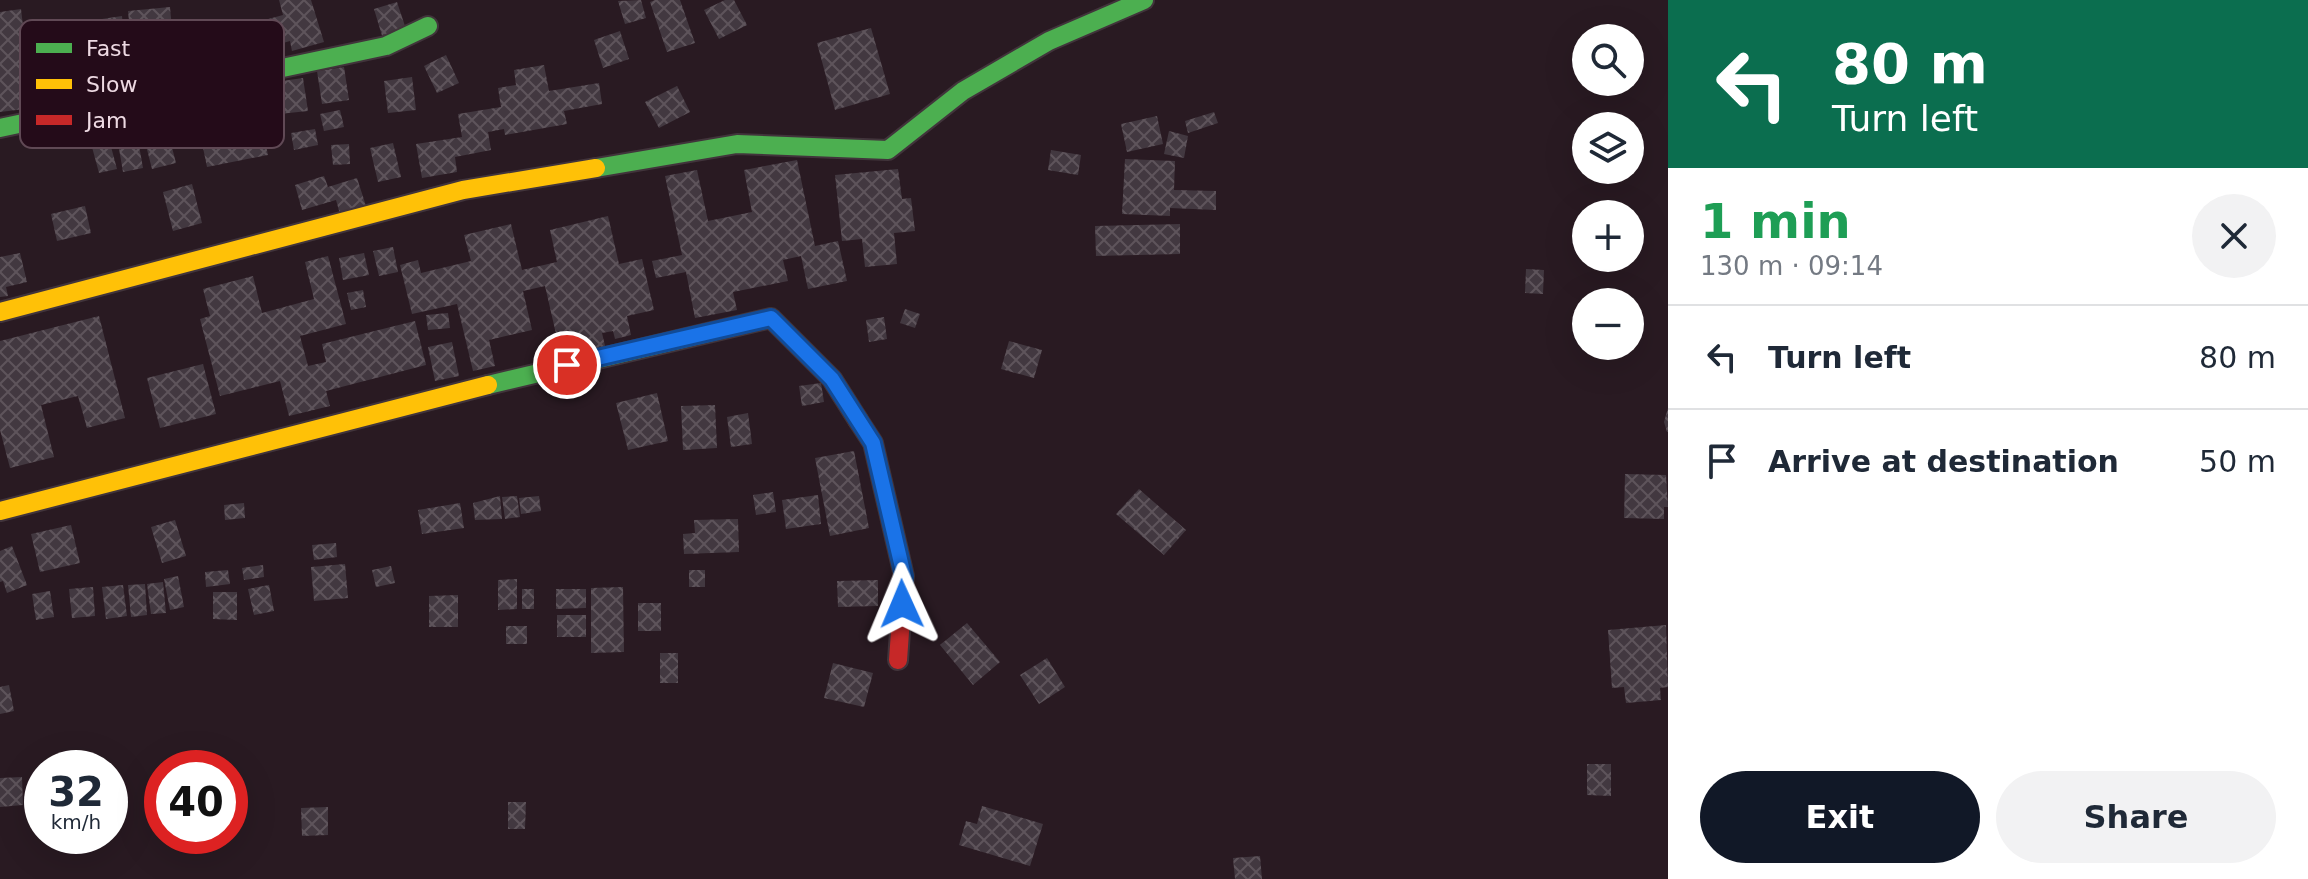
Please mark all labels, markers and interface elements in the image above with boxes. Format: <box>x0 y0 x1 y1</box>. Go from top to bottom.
legend <box>20 20 284 148</box>
map controls <box>1572 24 1644 360</box>
button: search <box>1572 24 1644 96</box>
text: 80 m <box>1832 31 1988 96</box>
icon: left <box>1700 32 1804 136</box>
text: Fast <box>86 36 131 61</box>
text: Slow <box>86 72 138 97</box>
text: Turn left <box>1832 98 1978 139</box>
text: Jam <box>84 108 127 133</box>
button: layers <box>1572 112 1644 184</box>
text: 1 min <box>1700 193 1851 249</box>
button: close <box>2192 194 2276 278</box>
button: + <box>1572 200 1644 272</box>
text: 130 m · 09:14 <box>1700 251 1883 281</box>
button: − <box>1572 288 1644 360</box>
pin <box>533 331 601 399</box>
icon: left <box>1700 335 1744 379</box>
text: Turn left <box>1768 340 1911 375</box>
text: 80 m <box>2199 340 2276 375</box>
icon: arrive <box>545 343 589 387</box>
icon: arrive <box>1700 439 1744 483</box>
text: Arrive at destination <box>1768 444 2119 479</box>
text: 50 m <box>2199 444 2276 479</box>
position arrow <box>860 562 944 646</box>
speed limit sign: 40 <box>144 750 248 854</box>
text: 32 <box>48 769 104 815</box>
button: Exit <box>1700 771 1980 863</box>
button: Share <box>1996 771 2276 863</box>
text: km/h <box>51 810 101 834</box>

